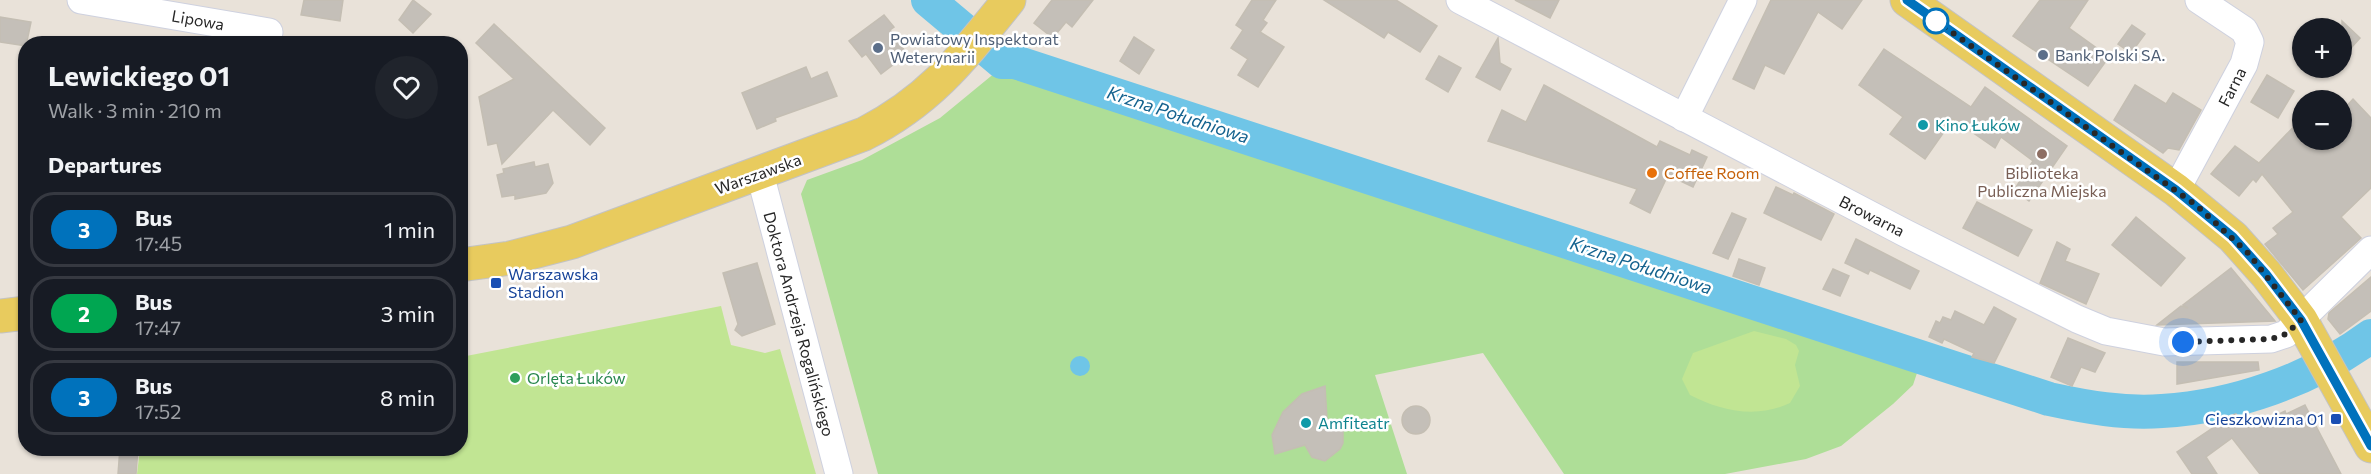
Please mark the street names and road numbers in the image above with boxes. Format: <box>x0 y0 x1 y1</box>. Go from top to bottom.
street label: Lipowa <box>170 6 226 33</box>
street label: Farna <box>2214 64 2249 109</box>
street label: Warszawska <box>712 149 804 198</box>
street label: Browarna <box>1836 191 1908 240</box>
street label: Doktora Andrzeja Rogalińskiego <box>760 209 839 438</box>

